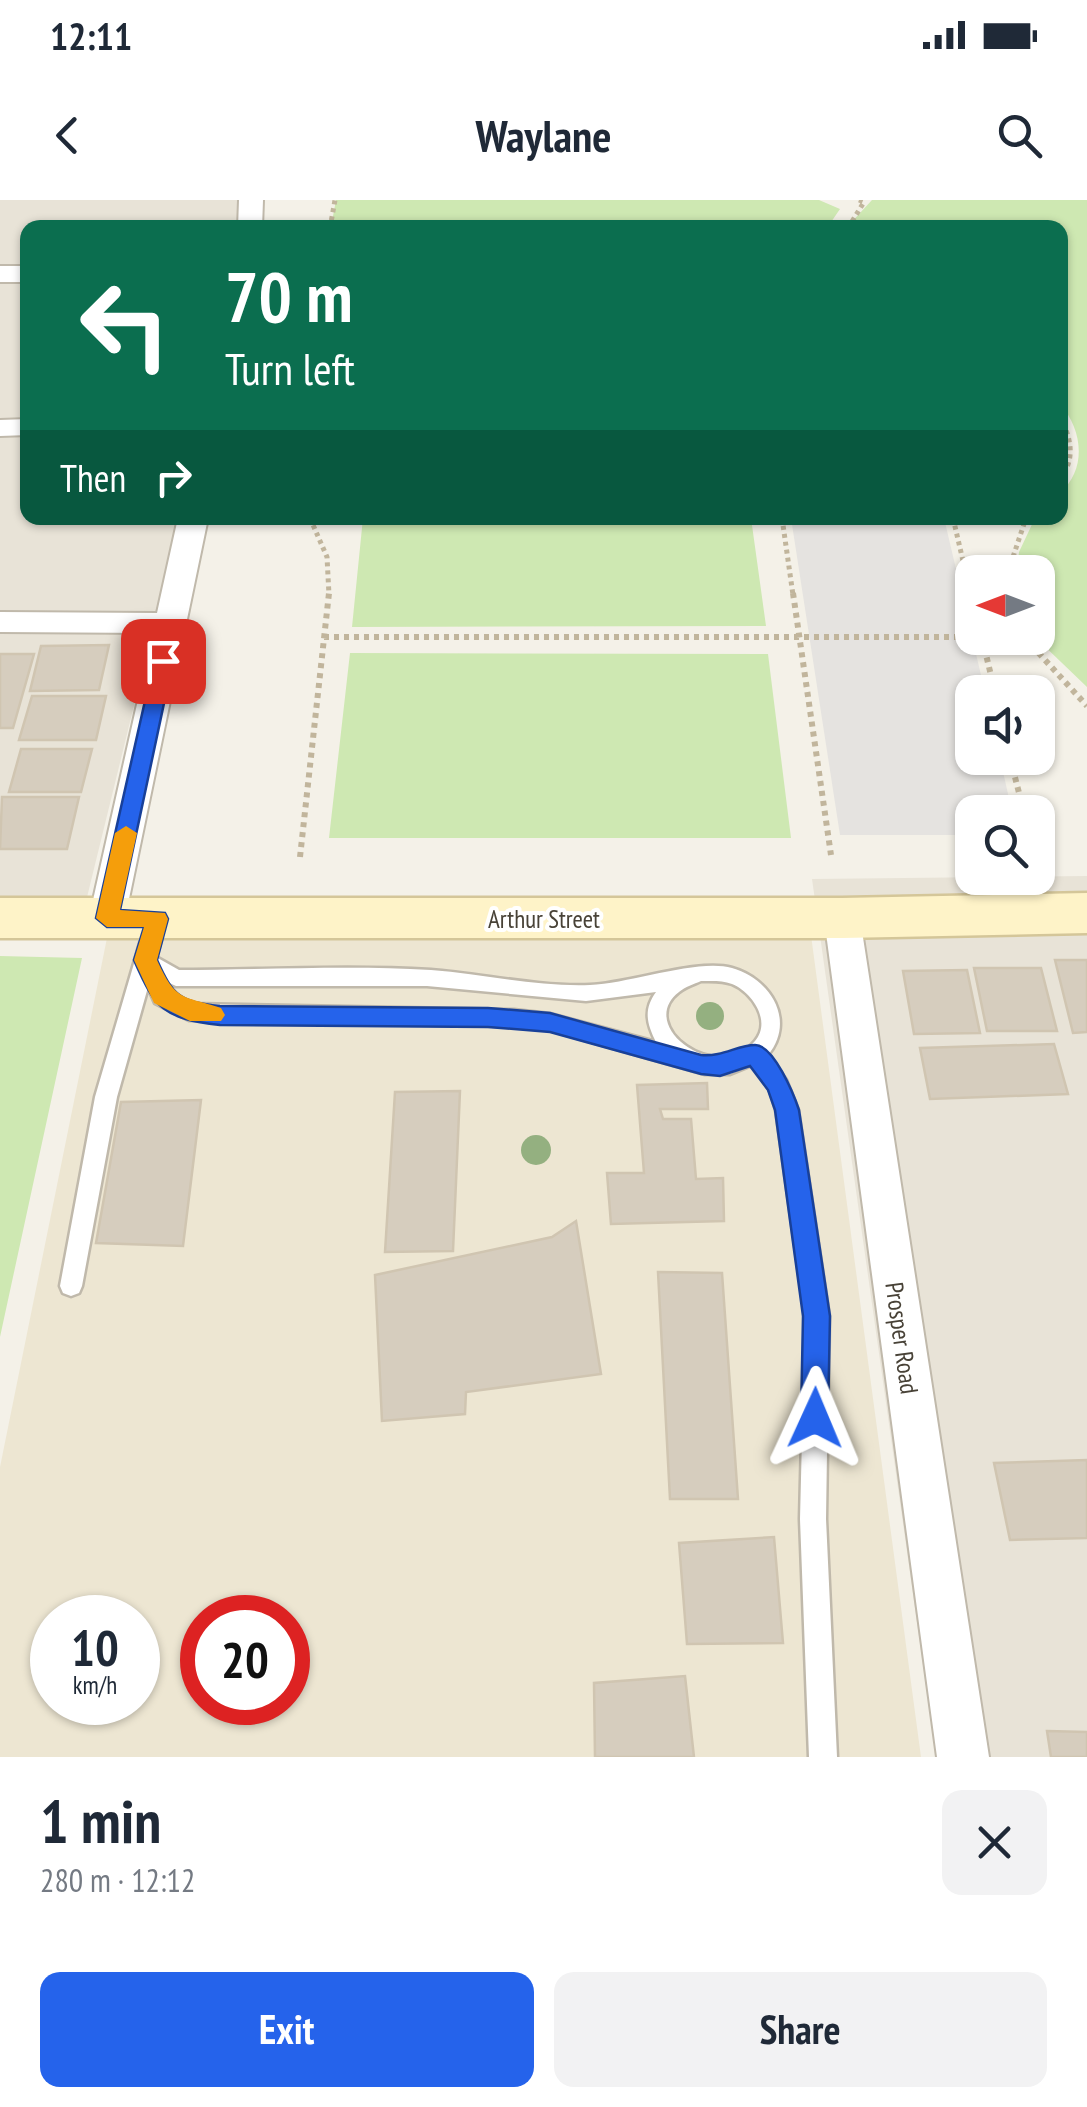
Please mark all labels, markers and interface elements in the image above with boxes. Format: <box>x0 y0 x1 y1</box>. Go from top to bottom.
text: 12:11 <box>50 11 132 60</box>
text: Waylane <box>476 106 612 164</box>
icon: back <box>40 108 95 163</box>
icon: search <box>992 108 1047 163</box>
text: 70 m <box>225 251 353 341</box>
icon: left <box>60 260 190 390</box>
text: Turn left <box>225 339 355 397</box>
icon: right <box>146 450 201 505</box>
text: Then <box>60 453 126 502</box>
north arrow <box>955 555 1055 655</box>
map controls <box>955 555 1055 895</box>
pin <box>121 619 206 704</box>
icon: arrive <box>136 634 191 689</box>
button: sound <box>955 675 1055 775</box>
button: search <box>955 795 1055 895</box>
street label: Arthur Street <box>488 903 600 935</box>
street label: Prosper Road <box>878 1280 926 1396</box>
position arrow <box>763 1366 867 1470</box>
speed limit sign: 20 <box>180 1595 310 1725</box>
text: 10 <box>71 1615 119 1680</box>
text: km/h <box>73 1669 117 1701</box>
text: 1 min <box>40 1782 161 1860</box>
button: close <box>942 1790 1047 1895</box>
text: 280 m · 12:12 <box>40 1859 195 1901</box>
button: Exit <box>40 1972 534 2087</box>
button: Share <box>554 1972 1047 2087</box>

